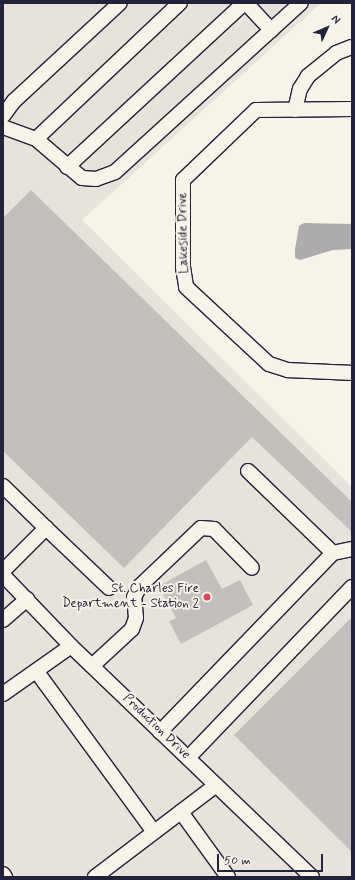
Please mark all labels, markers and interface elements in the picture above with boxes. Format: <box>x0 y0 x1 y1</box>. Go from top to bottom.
north arrow <box>307 8 347 48</box>
text: N <box>328 12 343 27</box>
street label: Lakeside Drive <box>175 193 193 273</box>
place label: St. Charles Fire Department - Station 2 <box>62 582 199 613</box>
marker: St. Charles Fire Department - Station 2 <box>202 592 212 602</box>
street label: Production Drive <box>119 691 193 763</box>
scale bar <box>219 846 325 872</box>
text: 50 m <box>224 853 251 869</box>

